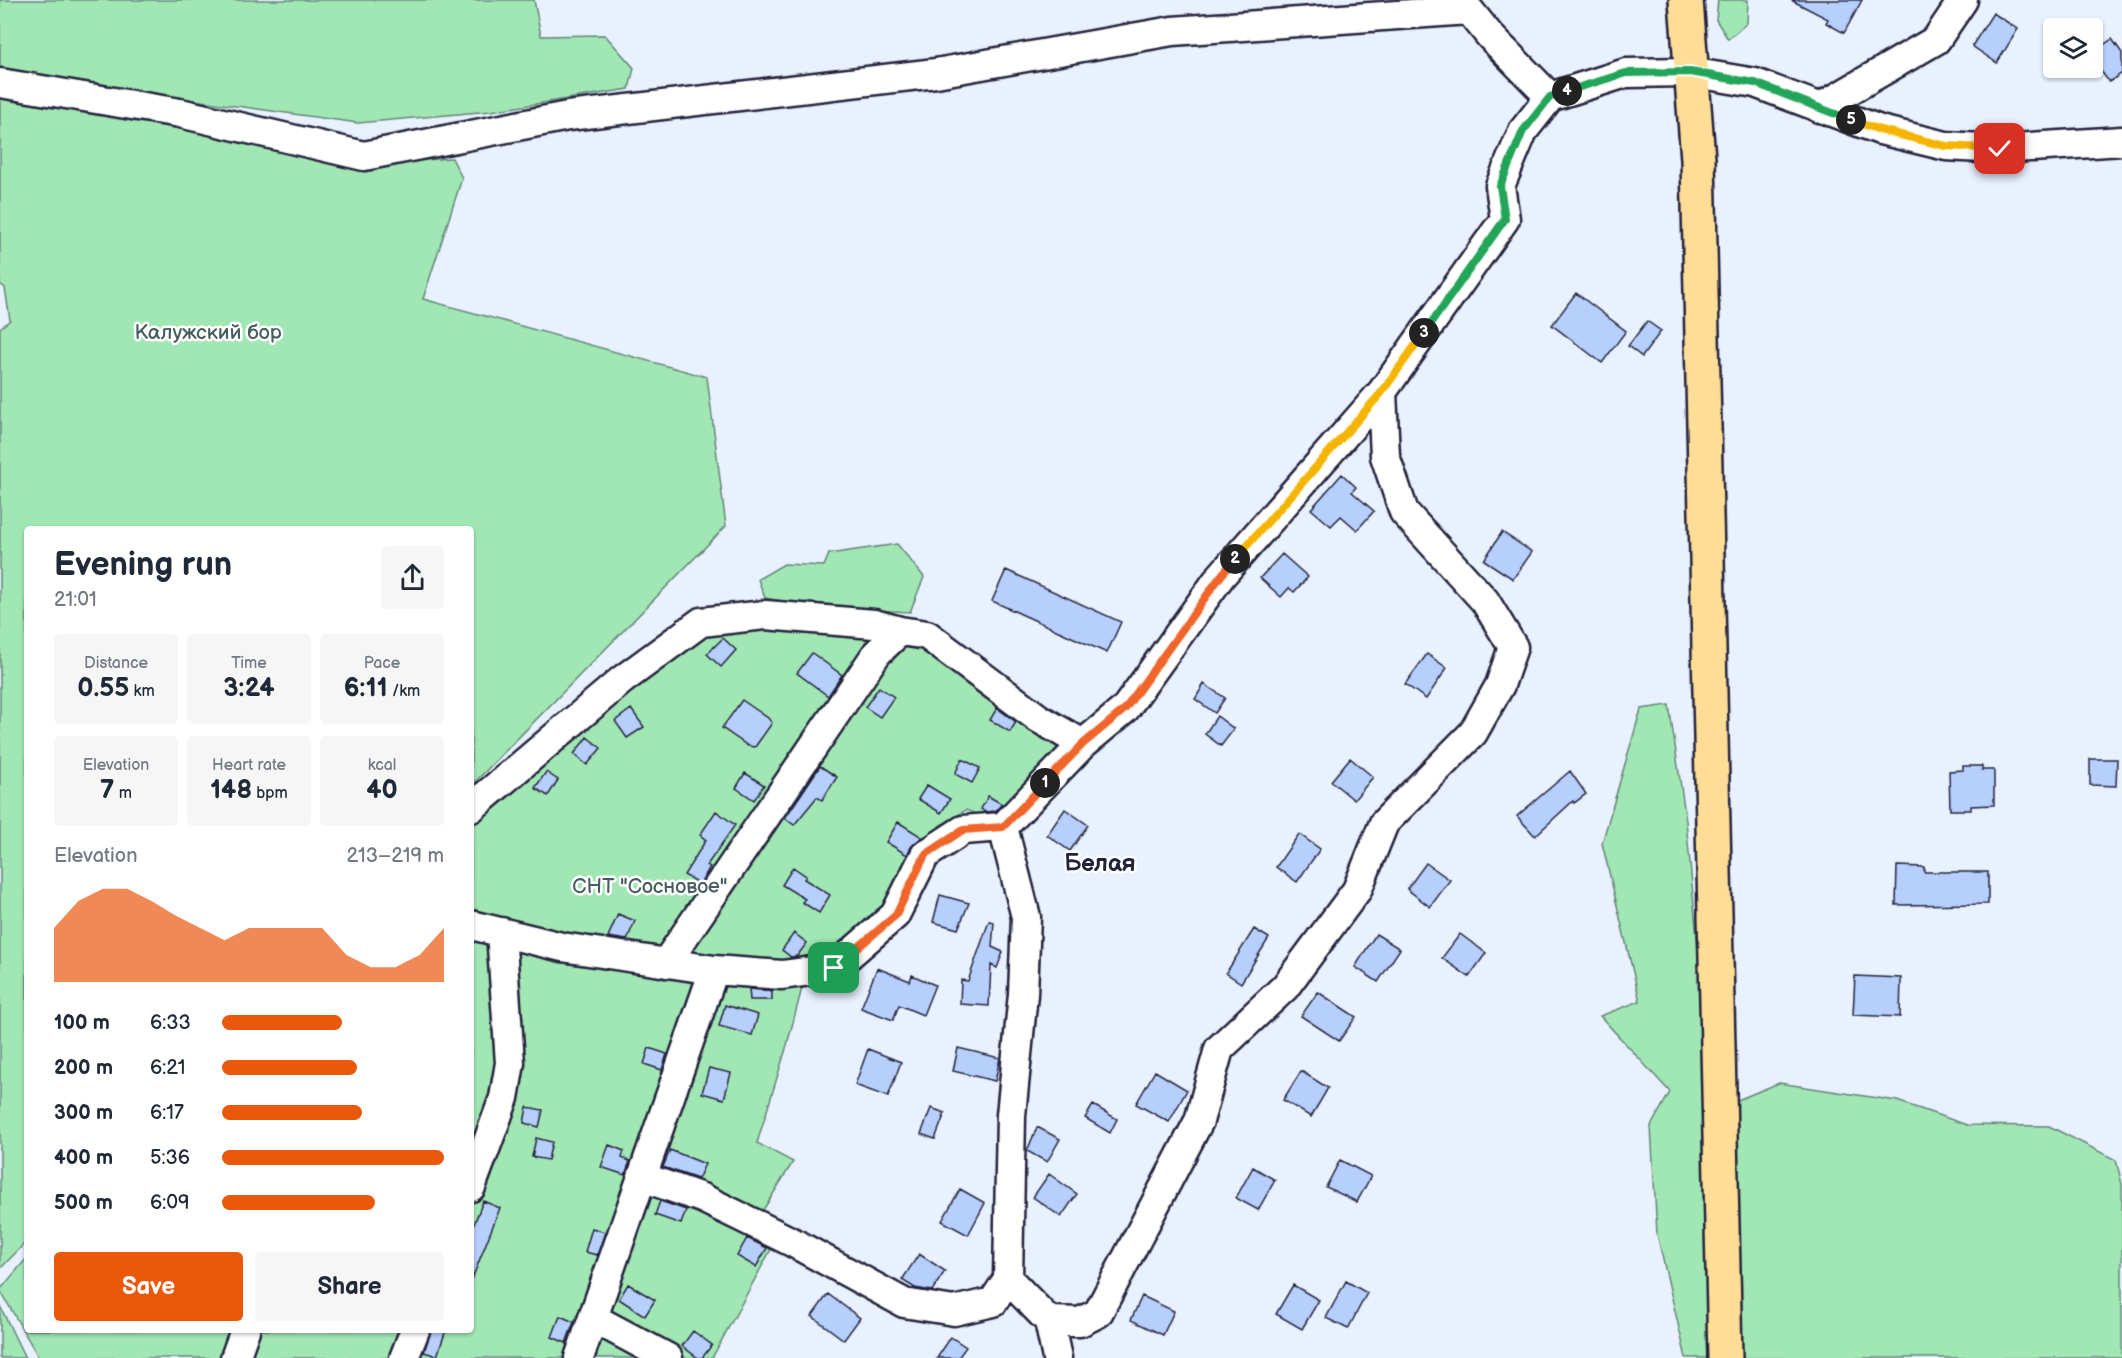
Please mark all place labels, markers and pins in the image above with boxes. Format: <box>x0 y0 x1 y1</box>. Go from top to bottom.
pin: 4 <box>1552 76 1582 106</box>
pin: 5 <box>1836 105 1866 135</box>
pin <box>1974 123 2025 174</box>
pin: 3 <box>1409 318 1439 348</box>
pin: 2 <box>1220 544 1250 574</box>
pin: 1 <box>1030 768 1060 798</box>
pin <box>808 942 859 993</box>

